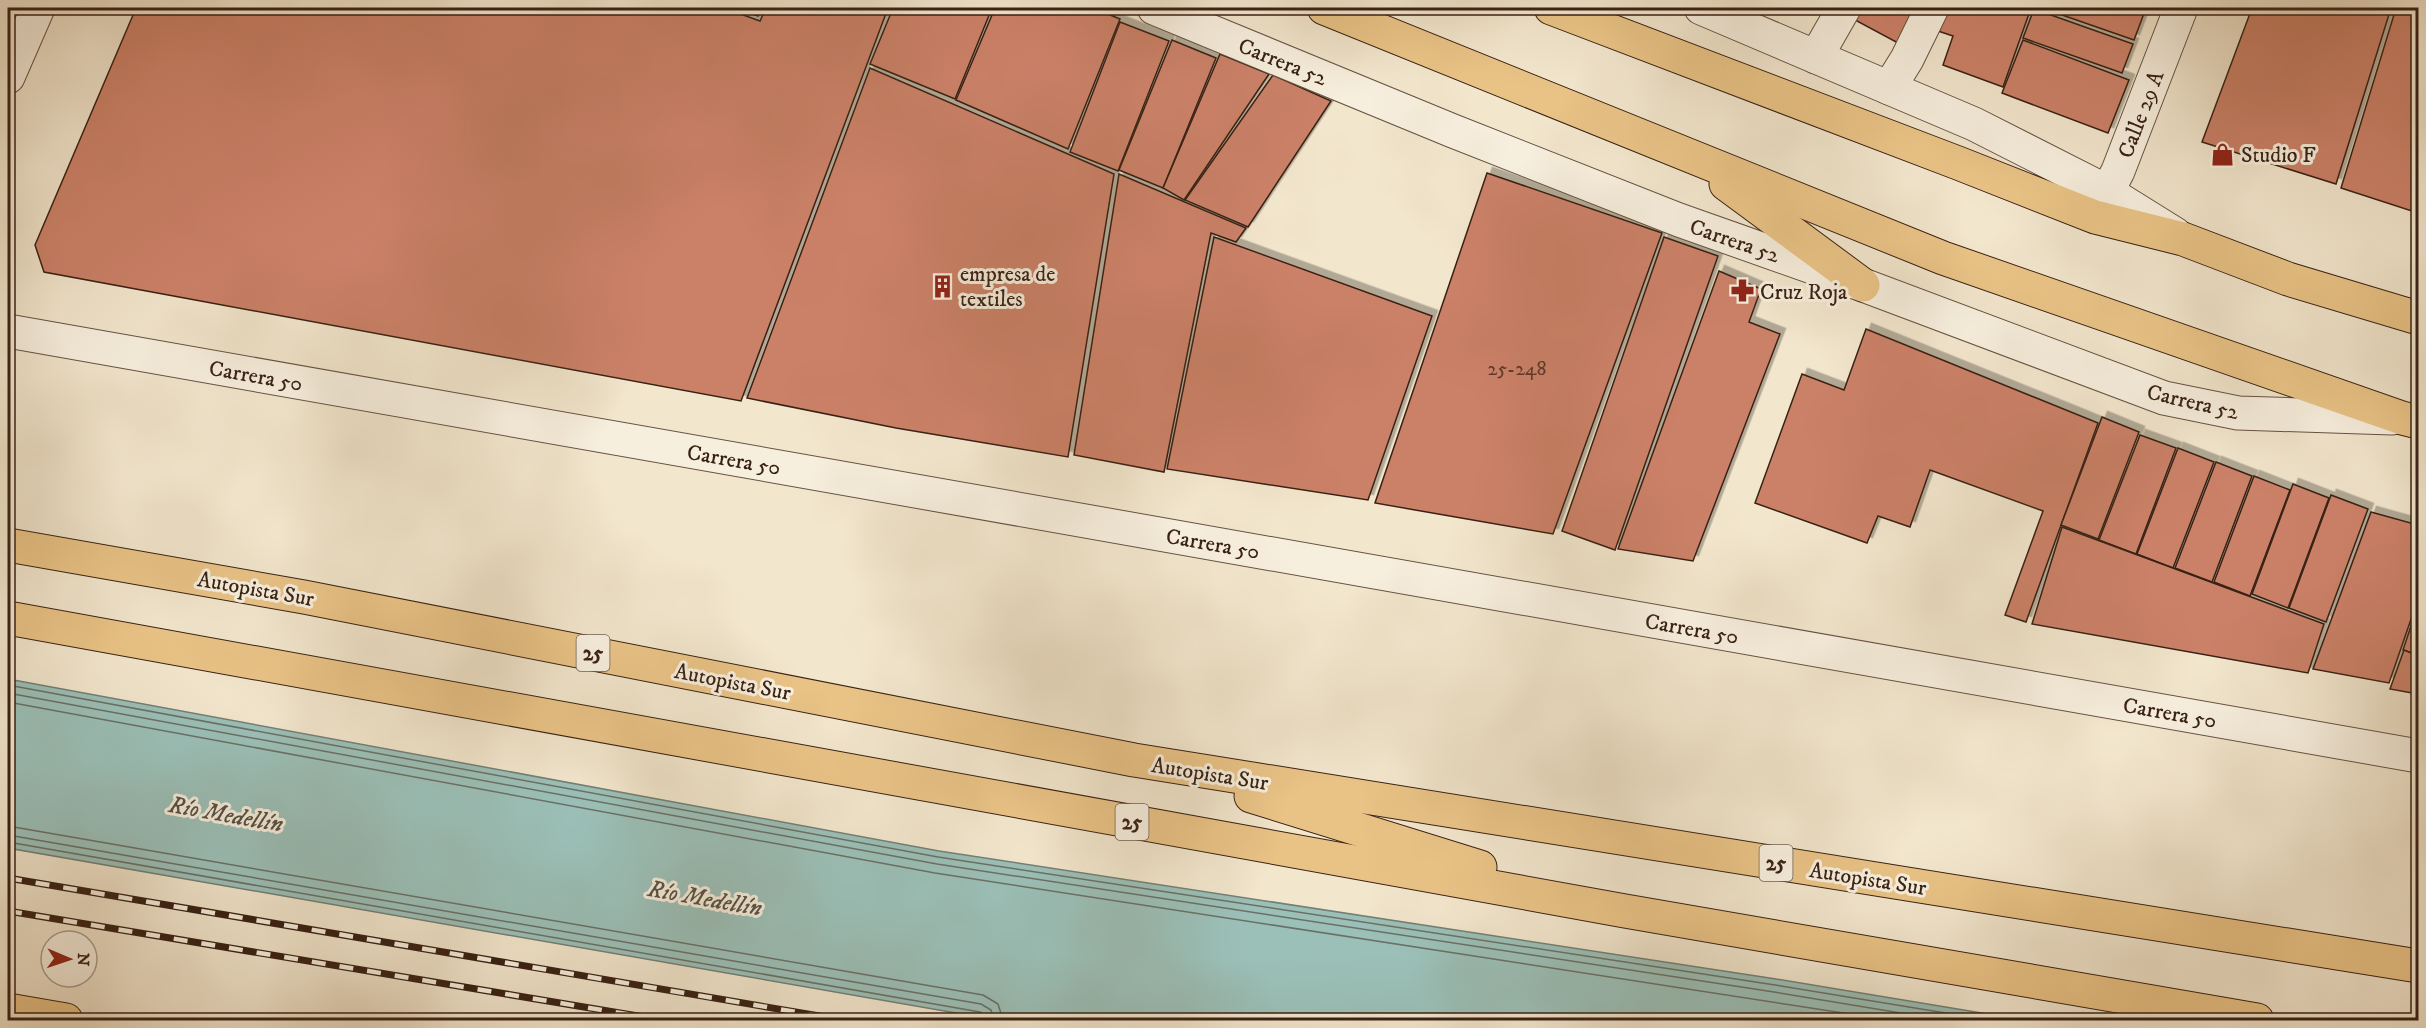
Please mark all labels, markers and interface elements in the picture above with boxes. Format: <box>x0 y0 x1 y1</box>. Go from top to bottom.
street label: Carrera 52 <box>1234 32 1331 92</box>
street label: Calle 29 A <box>2112 66 2171 162</box>
shop icon: Studio F <box>2210 141 2236 167</box>
place label: Studio F <box>2241 142 2316 169</box>
street label: Carrera 52 <box>1686 213 1783 269</box>
place label: empresa de textiles <box>960 261 1055 313</box>
building icon: empresa de textiles <box>929 273 955 299</box>
pharmacy icon: Cruz Roja <box>1729 278 1755 304</box>
place label: Cruz Roja <box>1760 279 1848 306</box>
street label: Carrera 50 <box>207 355 305 398</box>
house number: 25-248 <box>1487 357 1547 382</box>
street label: Carrera 52 <box>2144 379 2241 426</box>
street label: Carrera 50 <box>685 439 783 482</box>
street label: Carrera 50 <box>1164 523 1262 566</box>
street label: Autopista Sur <box>195 566 317 613</box>
street label: Carrera 50 <box>1643 608 1741 651</box>
road number: 25 <box>576 635 610 671</box>
street label: Autopista Sur <box>672 658 794 707</box>
street label: Carrera 50 <box>2121 692 2219 735</box>
street label: Autopista Sur <box>1149 752 1271 797</box>
water label: Río Medellín <box>165 790 285 840</box>
road number: 25 <box>1116 804 1148 840</box>
road number: 25 <box>1760 845 1792 881</box>
street label: Autopista Sur <box>1807 857 1929 902</box>
water label: Río Medellín <box>644 874 764 924</box>
north arrow <box>39 929 99 989</box>
text: N <box>73 953 93 966</box>

